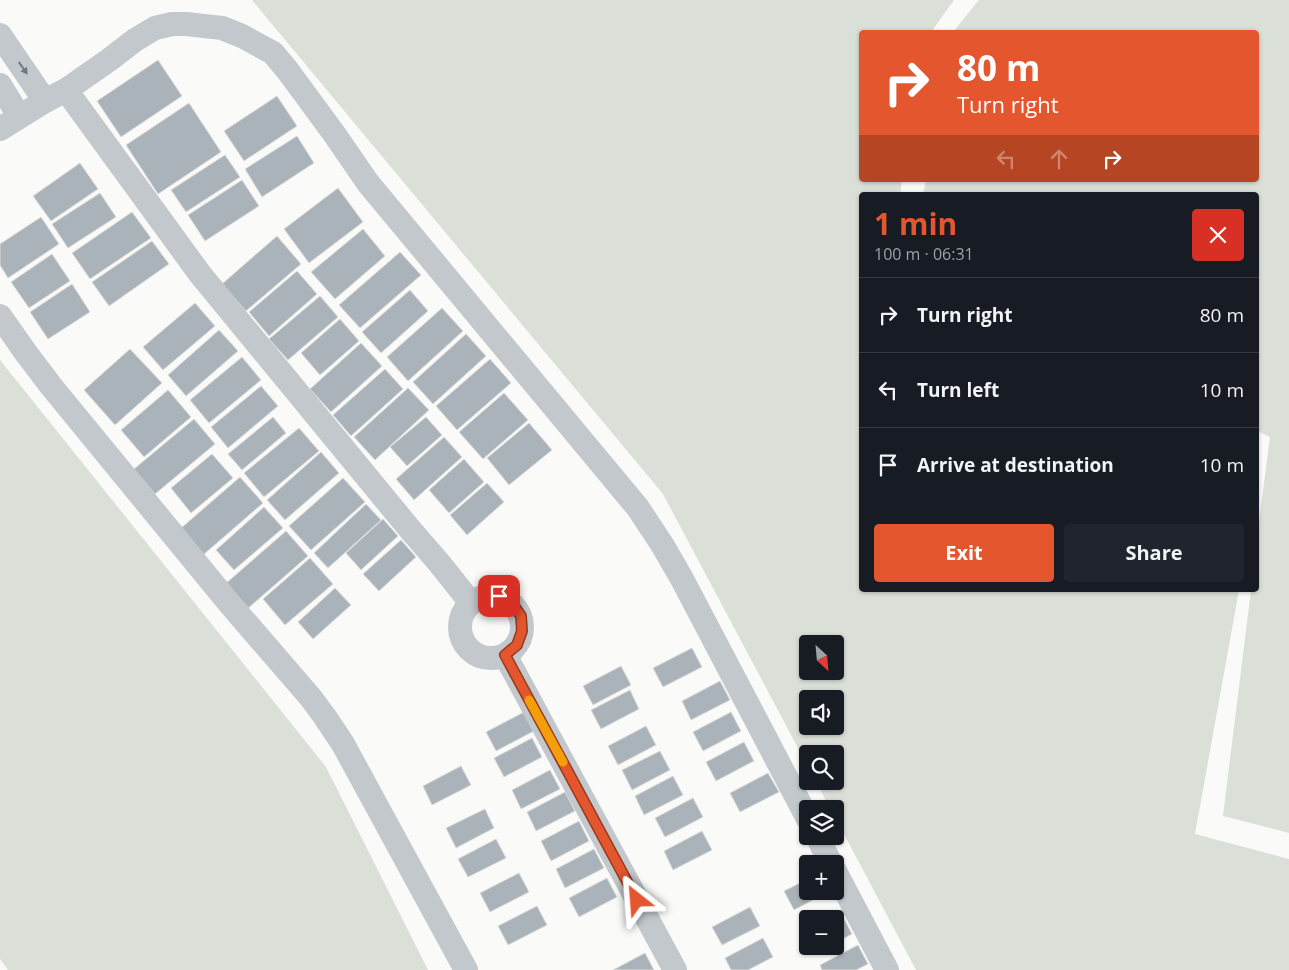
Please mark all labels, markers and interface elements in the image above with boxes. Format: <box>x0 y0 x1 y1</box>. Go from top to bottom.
text: 80 m <box>957 44 1040 91</box>
icon: right <box>874 50 939 115</box>
one-way arrow <box>18 61 28 75</box>
text: Turn right <box>957 89 1059 119</box>
icon: left <box>992 145 1020 173</box>
icon: ahead <box>1045 145 1073 173</box>
icon: right <box>1098 145 1126 173</box>
text: 1 min <box>874 203 957 244</box>
button: close <box>1192 209 1244 261</box>
text: 100 m · 06:31 <box>874 243 974 265</box>
icon: right <box>874 301 902 329</box>
text: Turn right <box>917 302 1012 328</box>
text: 80 m <box>1200 302 1244 328</box>
icon: left <box>874 376 902 404</box>
text: Turn left <box>917 377 999 403</box>
text: 10 m <box>1200 377 1244 403</box>
icon: arrive <box>874 451 902 479</box>
text: Arrive at destination <box>917 452 1114 478</box>
text: 10 m <box>1200 452 1244 478</box>
button: Exit <box>874 524 1054 582</box>
button: Share <box>1064 524 1244 582</box>
pin <box>478 575 520 617</box>
icon: arrive <box>485 582 513 610</box>
north arrow <box>799 635 844 680</box>
map controls <box>799 635 844 955</box>
button: sound <box>799 690 844 735</box>
button: search <box>799 745 844 790</box>
button: layers <box>799 800 844 845</box>
button: + <box>799 855 844 900</box>
position arrow <box>610 873 662 925</box>
button: − <box>799 910 844 955</box>

